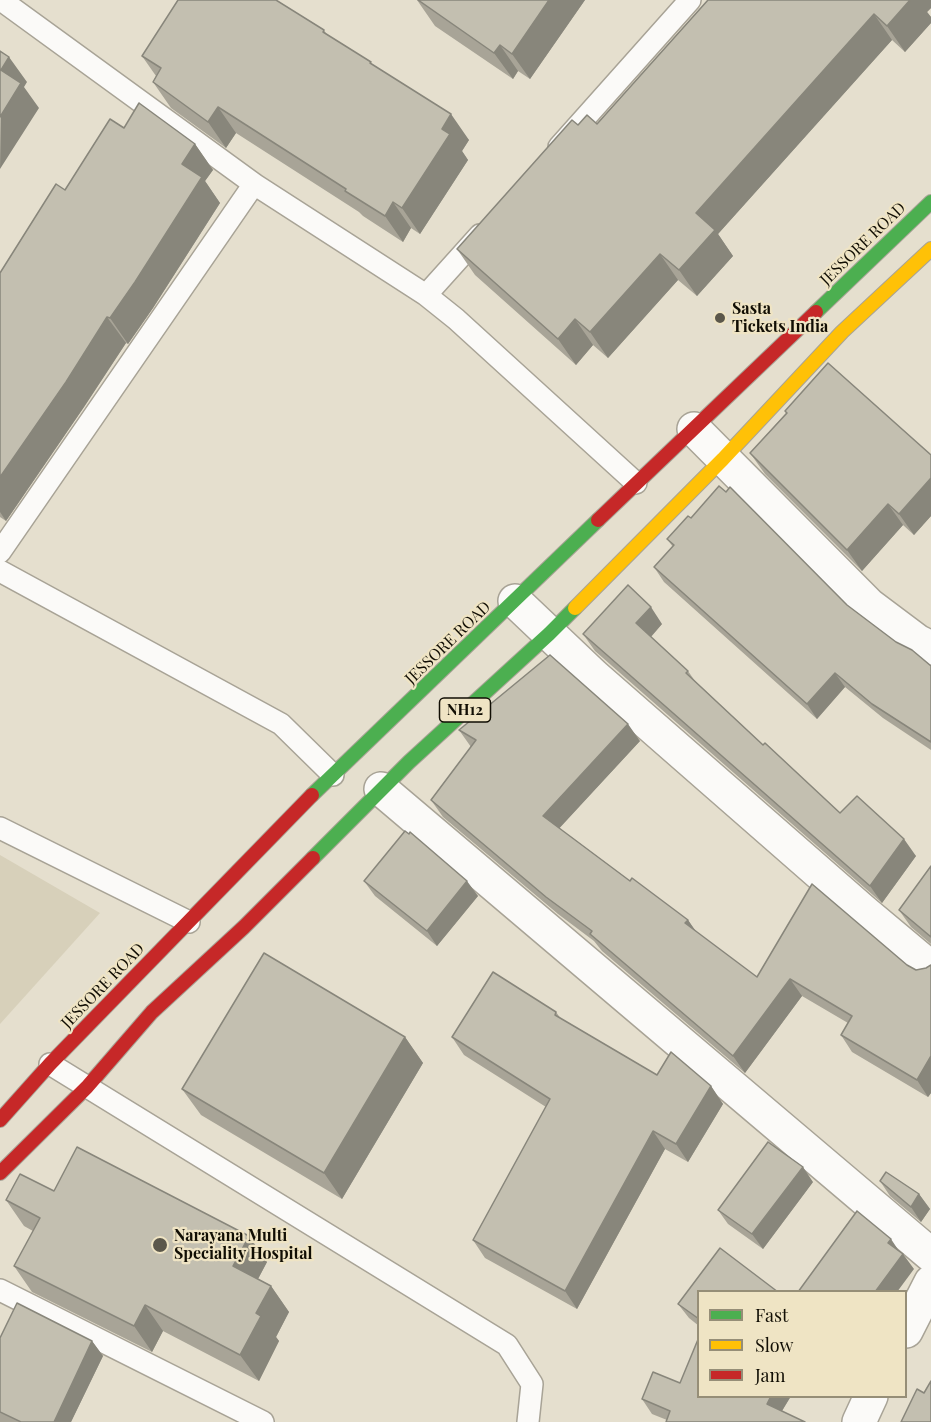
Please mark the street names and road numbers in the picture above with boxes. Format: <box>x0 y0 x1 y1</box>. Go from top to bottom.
street label: JESSORE ROAD <box>816 198 910 290</box>
street label: JESSORE ROAD <box>401 597 495 689</box>
road number: NH12 <box>440 698 490 722</box>
street label: JESSORE ROAD <box>57 939 149 1033</box>

